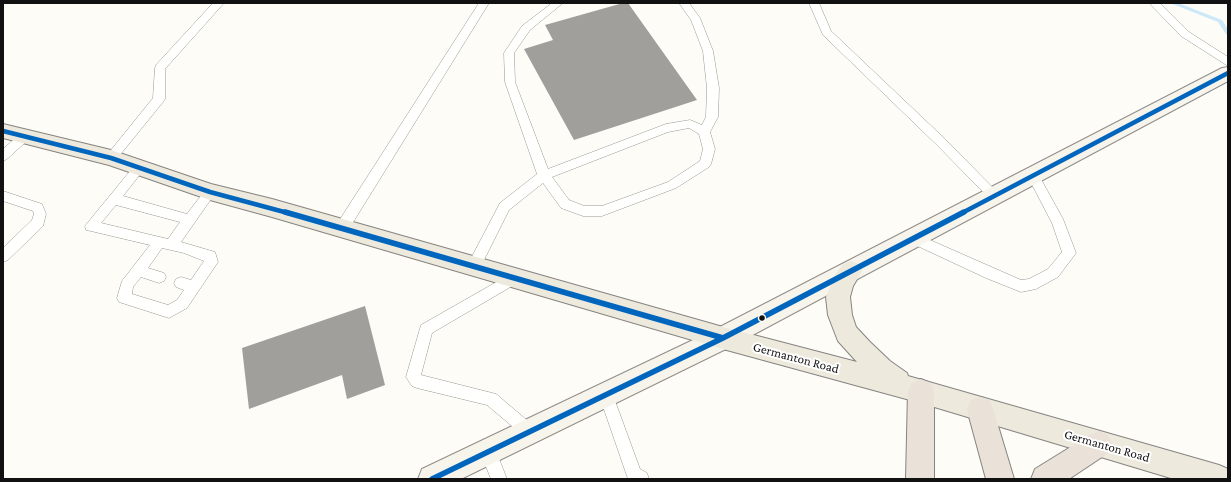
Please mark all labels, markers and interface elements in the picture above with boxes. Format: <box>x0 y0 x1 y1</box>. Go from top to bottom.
unlabelled marker <box>757 313 767 323</box>
street label: Germanton Road <box>751 339 841 377</box>
street label: Germanton Road <box>1062 426 1152 466</box>

